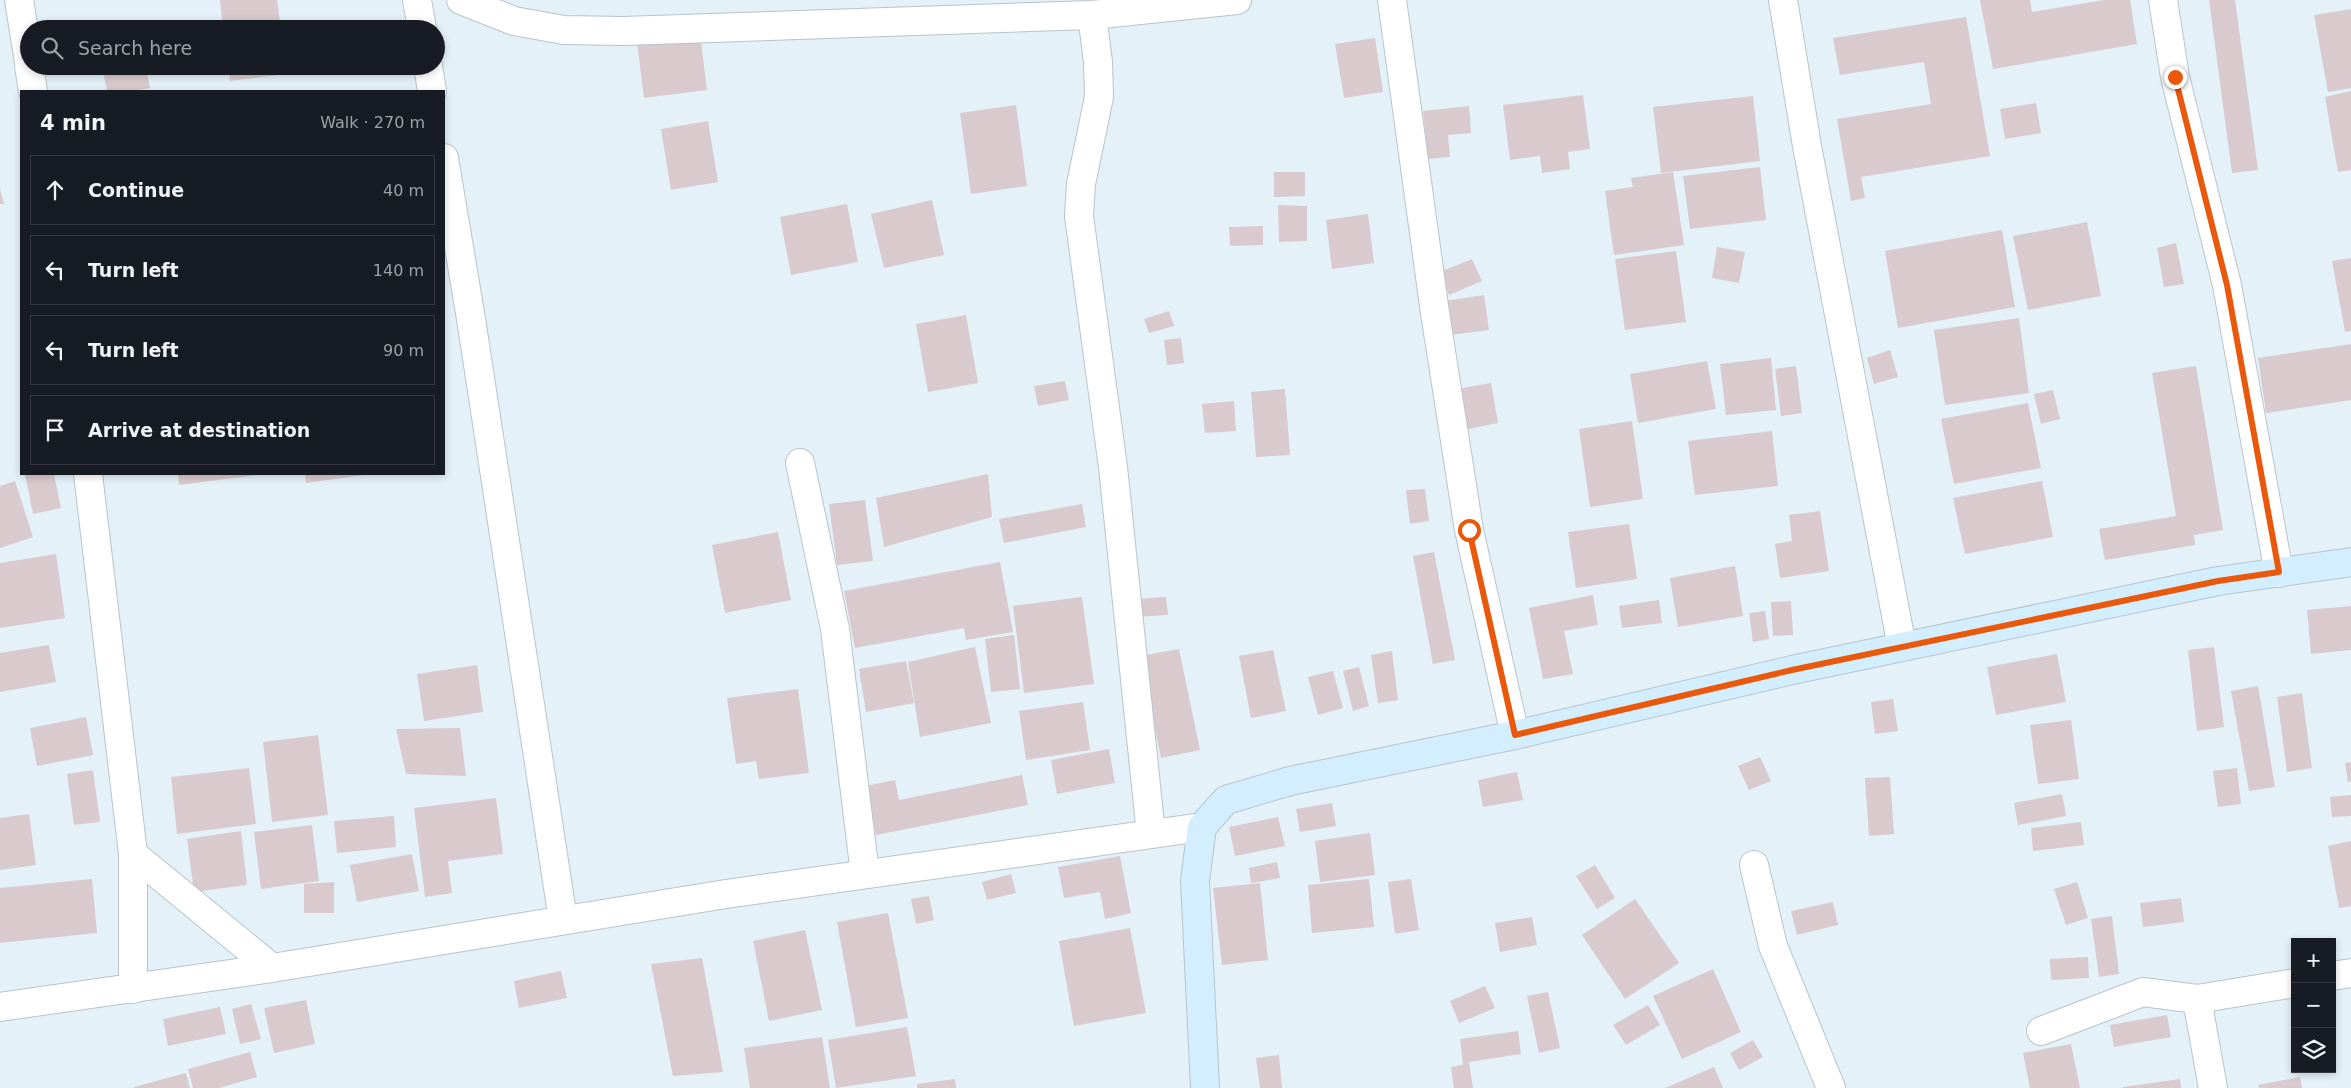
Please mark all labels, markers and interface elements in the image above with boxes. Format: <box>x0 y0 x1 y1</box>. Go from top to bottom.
search box <box>20 20 445 75</box>
icon: search <box>38 34 66 62</box>
text: Search here <box>78 37 192 59</box>
route end <box>2164 66 2187 89</box>
text: 4 min <box>40 111 106 135</box>
text: Walk · 270 m <box>320 113 425 132</box>
icon: ahead <box>41 176 69 204</box>
text: Continue <box>88 179 184 201</box>
text: 40 m <box>383 181 424 200</box>
icon: left <box>41 256 69 284</box>
text: Turn left <box>88 259 179 281</box>
text: 140 m <box>373 261 424 280</box>
icon: left <box>41 336 69 364</box>
text: Turn left <box>88 339 179 361</box>
text: 90 m <box>383 341 424 360</box>
icon: arrive <box>41 416 69 444</box>
text: Arrive at destination <box>88 419 310 441</box>
route start <box>1458 519 1481 542</box>
map controls <box>2291 938 2336 1073</box>
button: + <box>2291 938 2336 983</box>
button: − <box>2291 983 2336 1028</box>
button: layers <box>2291 1028 2336 1073</box>

